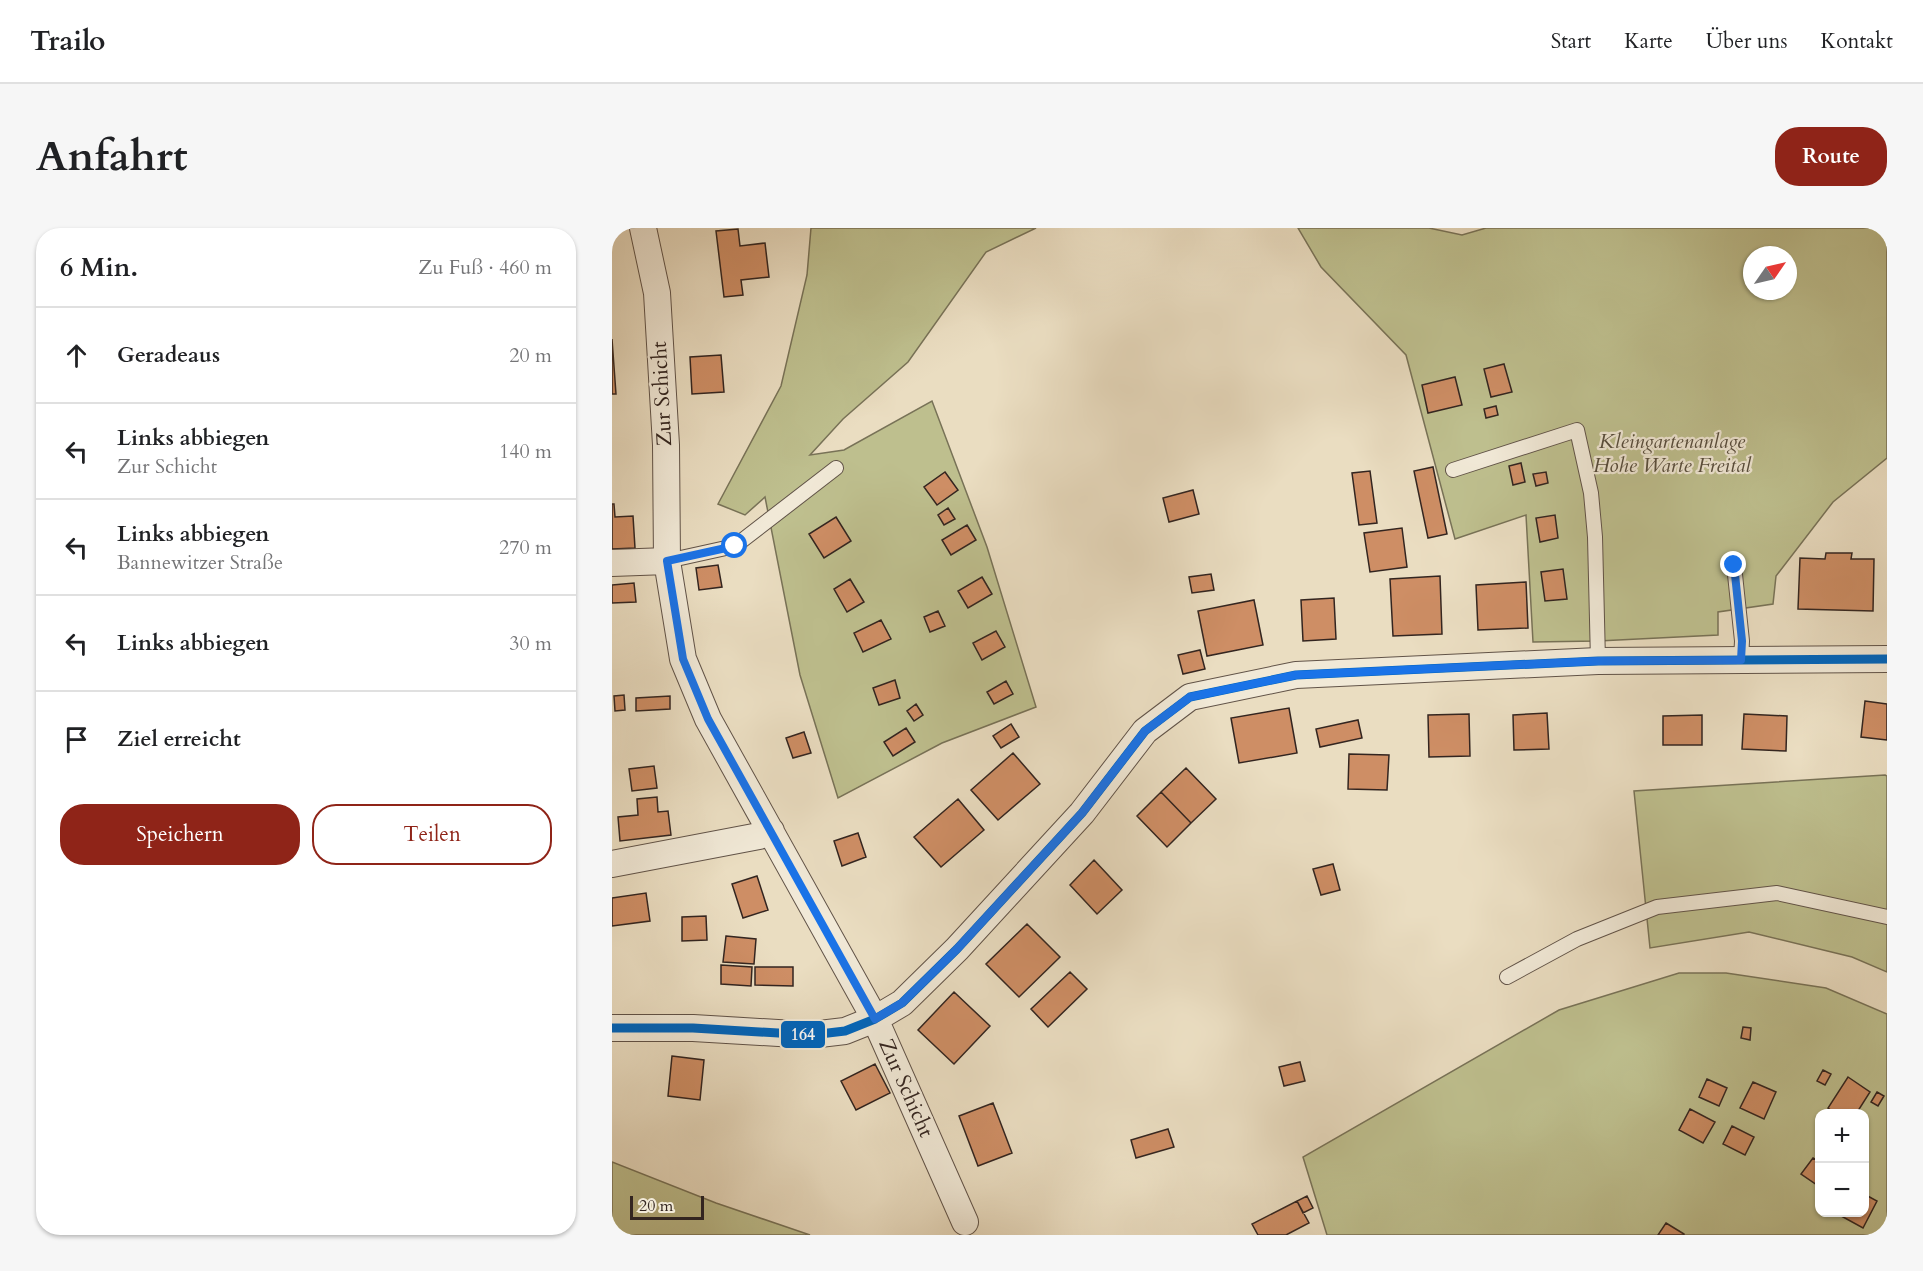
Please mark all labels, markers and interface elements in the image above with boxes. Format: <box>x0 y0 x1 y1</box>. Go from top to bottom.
text: Trailo <box>30 22 105 60</box>
text: Start <box>1551 27 1591 56</box>
text: Karte <box>1624 27 1673 56</box>
text: Über uns <box>1706 27 1788 56</box>
text: Kontakt <box>1821 27 1893 56</box>
button: Route <box>1775 127 1887 186</box>
text: Anfahrt <box>36 128 188 185</box>
north arrow <box>1743 246 1797 300</box>
text: 6 Min. <box>60 250 138 285</box>
text: Zu Fuß · 460 m <box>418 254 552 281</box>
icon: ahead <box>60 339 93 372</box>
text: Geradeaus <box>117 340 220 370</box>
street label: Zur Schicht <box>645 340 679 447</box>
text: 20 m <box>509 342 552 369</box>
text: Links abbiegen <box>117 423 269 453</box>
park label: Kleingartenanlage Hohe Warte Freital <box>1593 427 1752 480</box>
icon: left <box>60 435 93 468</box>
text: 140 m <box>499 438 552 465</box>
text: Zur Schicht <box>117 453 217 480</box>
text: Links abbiegen <box>117 519 269 549</box>
icon: left <box>60 531 93 564</box>
route start <box>721 532 747 558</box>
text: 270 m <box>499 534 552 561</box>
text: Bannewitzer Straße <box>117 549 283 576</box>
route end <box>1720 551 1746 577</box>
icon: left <box>60 627 93 660</box>
text: Links abbiegen <box>117 628 269 658</box>
text: 30 m <box>509 630 552 657</box>
icon: arrive <box>60 723 93 756</box>
text: Ziel erreicht <box>117 724 241 754</box>
button: Speichern <box>60 804 300 865</box>
button: Teilen <box>312 804 552 865</box>
line badge: 164 <box>780 1020 826 1049</box>
text: 164 <box>791 1024 815 1046</box>
street label: Zur Schicht <box>871 1034 941 1142</box>
map controls <box>1815 1109 1869 1217</box>
button: + <box>1815 1109 1869 1163</box>
button: − <box>1815 1163 1869 1217</box>
scale bar <box>630 1193 704 1220</box>
text: 20 m <box>639 1195 673 1217</box>

